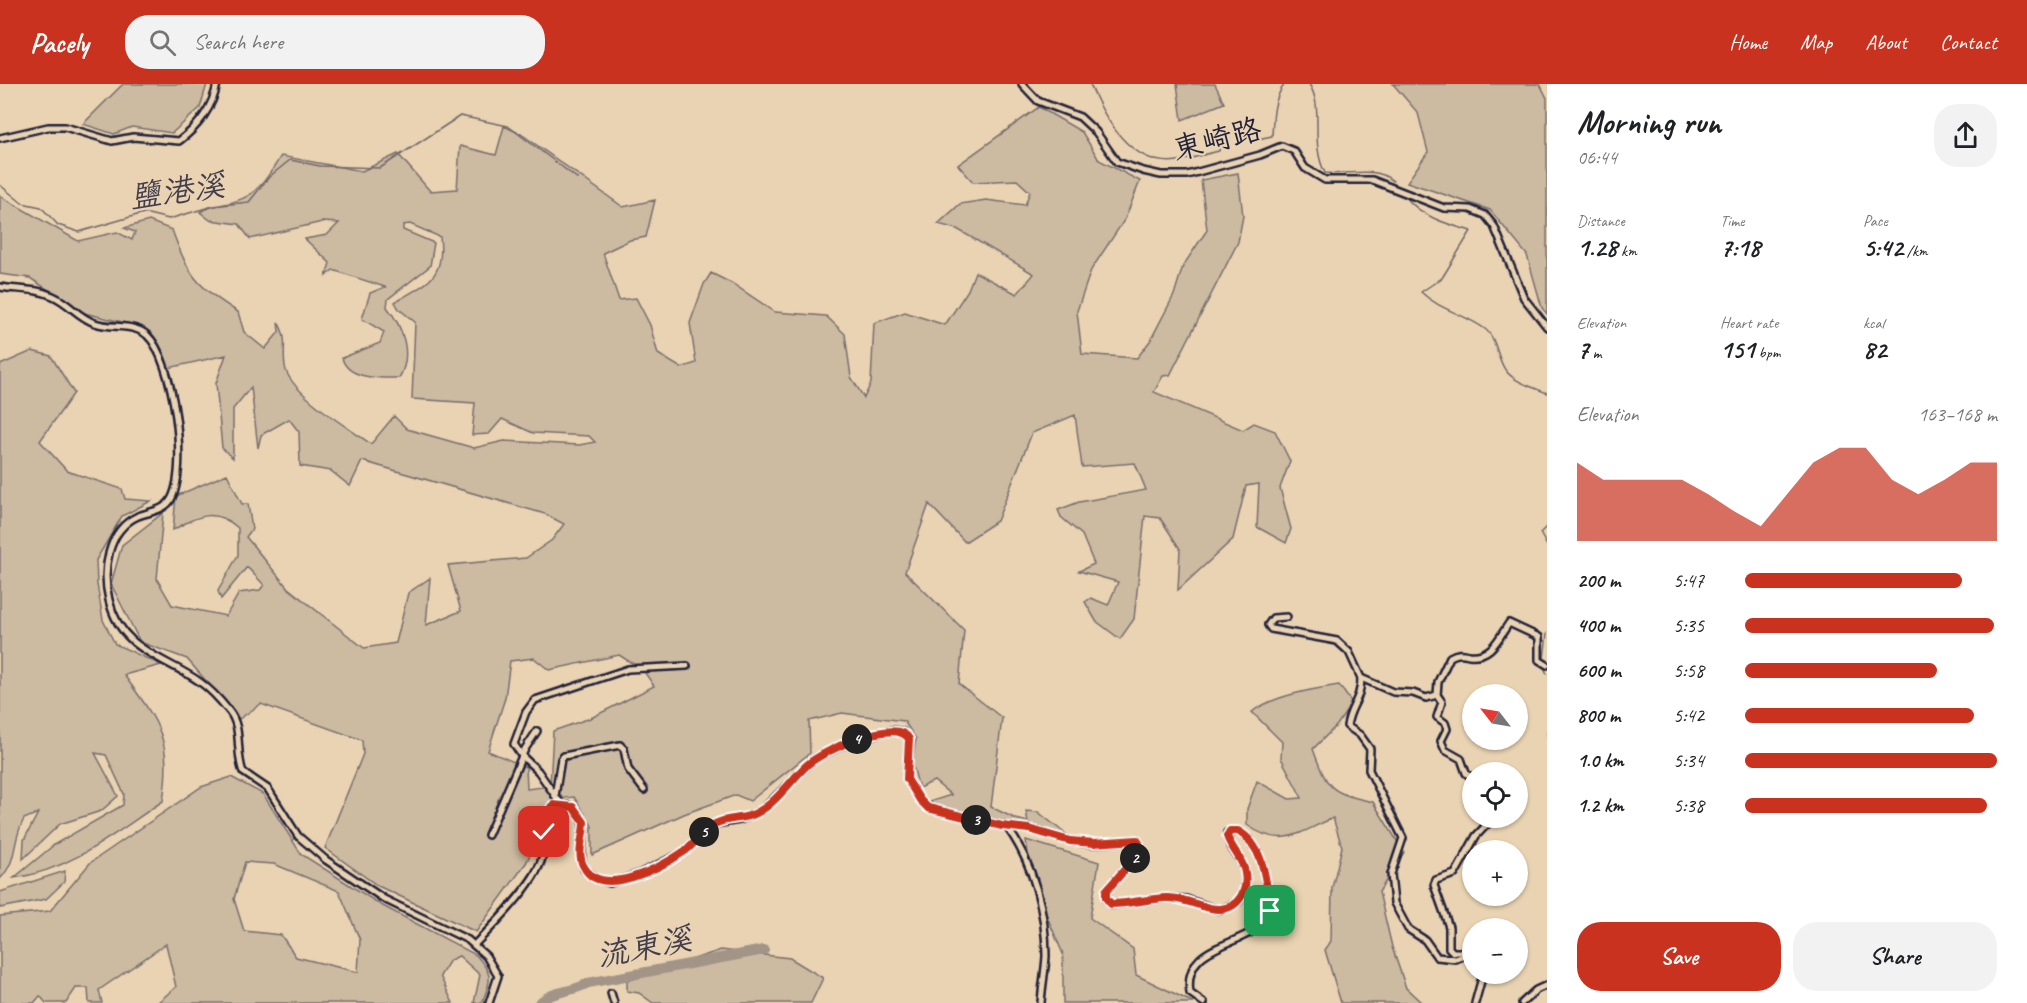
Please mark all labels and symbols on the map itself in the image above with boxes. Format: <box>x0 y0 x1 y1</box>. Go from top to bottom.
street label: 東崎路 <box>1169 110 1265 168</box>
water label: 鹽港溪 <box>127 164 229 218</box>
north arrow <box>1462 684 1528 750</box>
pin: 4 <box>842 724 872 754</box>
pin: 3 <box>961 805 991 835</box>
pin <box>518 806 569 857</box>
pin: 5 <box>689 817 719 847</box>
pin: 2 <box>1120 843 1150 873</box>
pin <box>1244 885 1295 936</box>
water label: 流東溪 <box>593 917 697 976</box>

